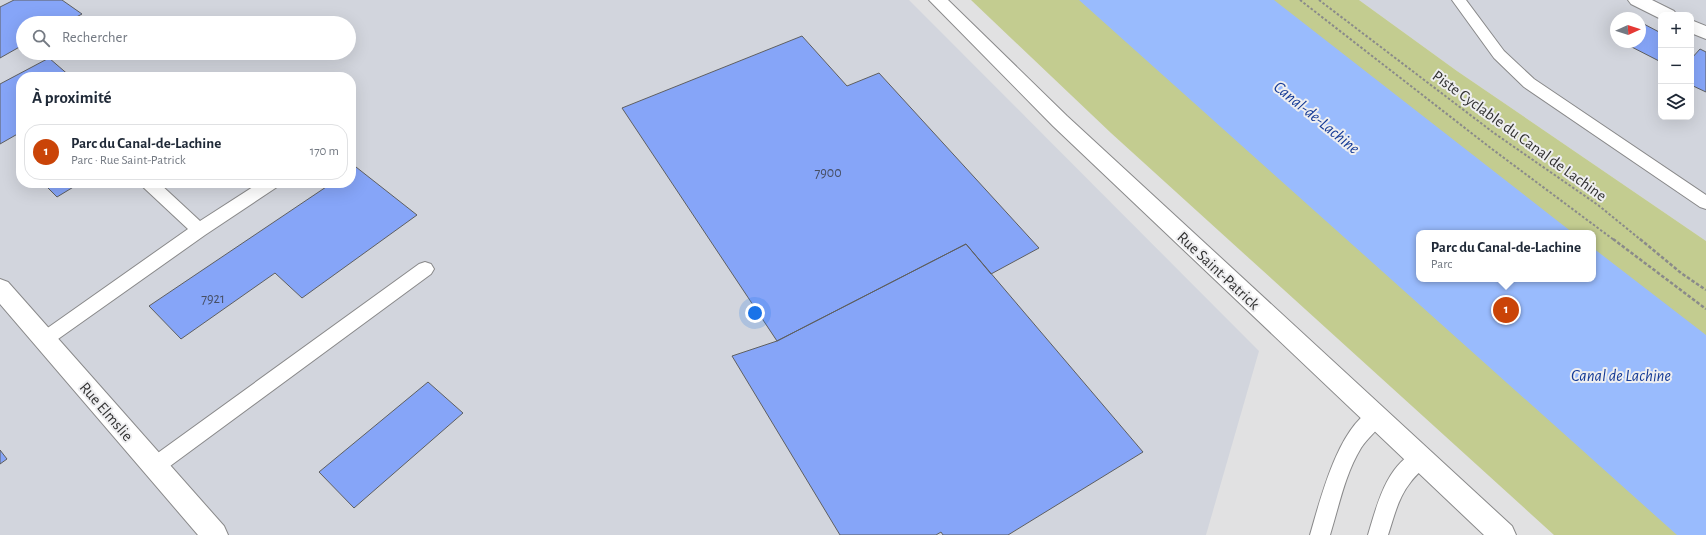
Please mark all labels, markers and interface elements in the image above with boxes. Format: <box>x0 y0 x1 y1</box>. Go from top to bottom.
north arrow <box>1610 12 1646 48</box>
map controls <box>1658 12 1694 120</box>
button: + <box>1658 12 1694 48</box>
search box <box>16 16 356 60</box>
icon: search <box>30 27 52 49</box>
text: Rechercher <box>62 30 127 45</box>
button: − <box>1658 48 1694 84</box>
street label: Piste Cyclable du Canal de Lachine <box>1429 67 1609 205</box>
water label: Canal-de-Lachine <box>1271 78 1363 157</box>
button: layers <box>1658 84 1694 120</box>
text: À proximité <box>32 89 112 106</box>
text: Parc du Canal-de-Lachine <box>71 136 221 151</box>
text: 1 <box>44 145 48 158</box>
text: 170 m <box>310 145 339 158</box>
text: Parc · Rue Saint-Patrick <box>71 154 186 167</box>
house number: 7900 <box>814 166 842 180</box>
street label: Rue Saint-Patrick <box>1174 229 1263 313</box>
popup <box>1416 230 1596 282</box>
text: Parc du Canal-de-Lachine <box>1431 240 1581 255</box>
text: Parc <box>1431 258 1452 271</box>
house number: 7921 <box>201 292 225 306</box>
pin: 1 <box>1493 295 1519 325</box>
your location <box>745 303 765 323</box>
water label: Canal de Lachine <box>1571 367 1671 384</box>
street label: Rue Elmslie <box>76 379 136 444</box>

